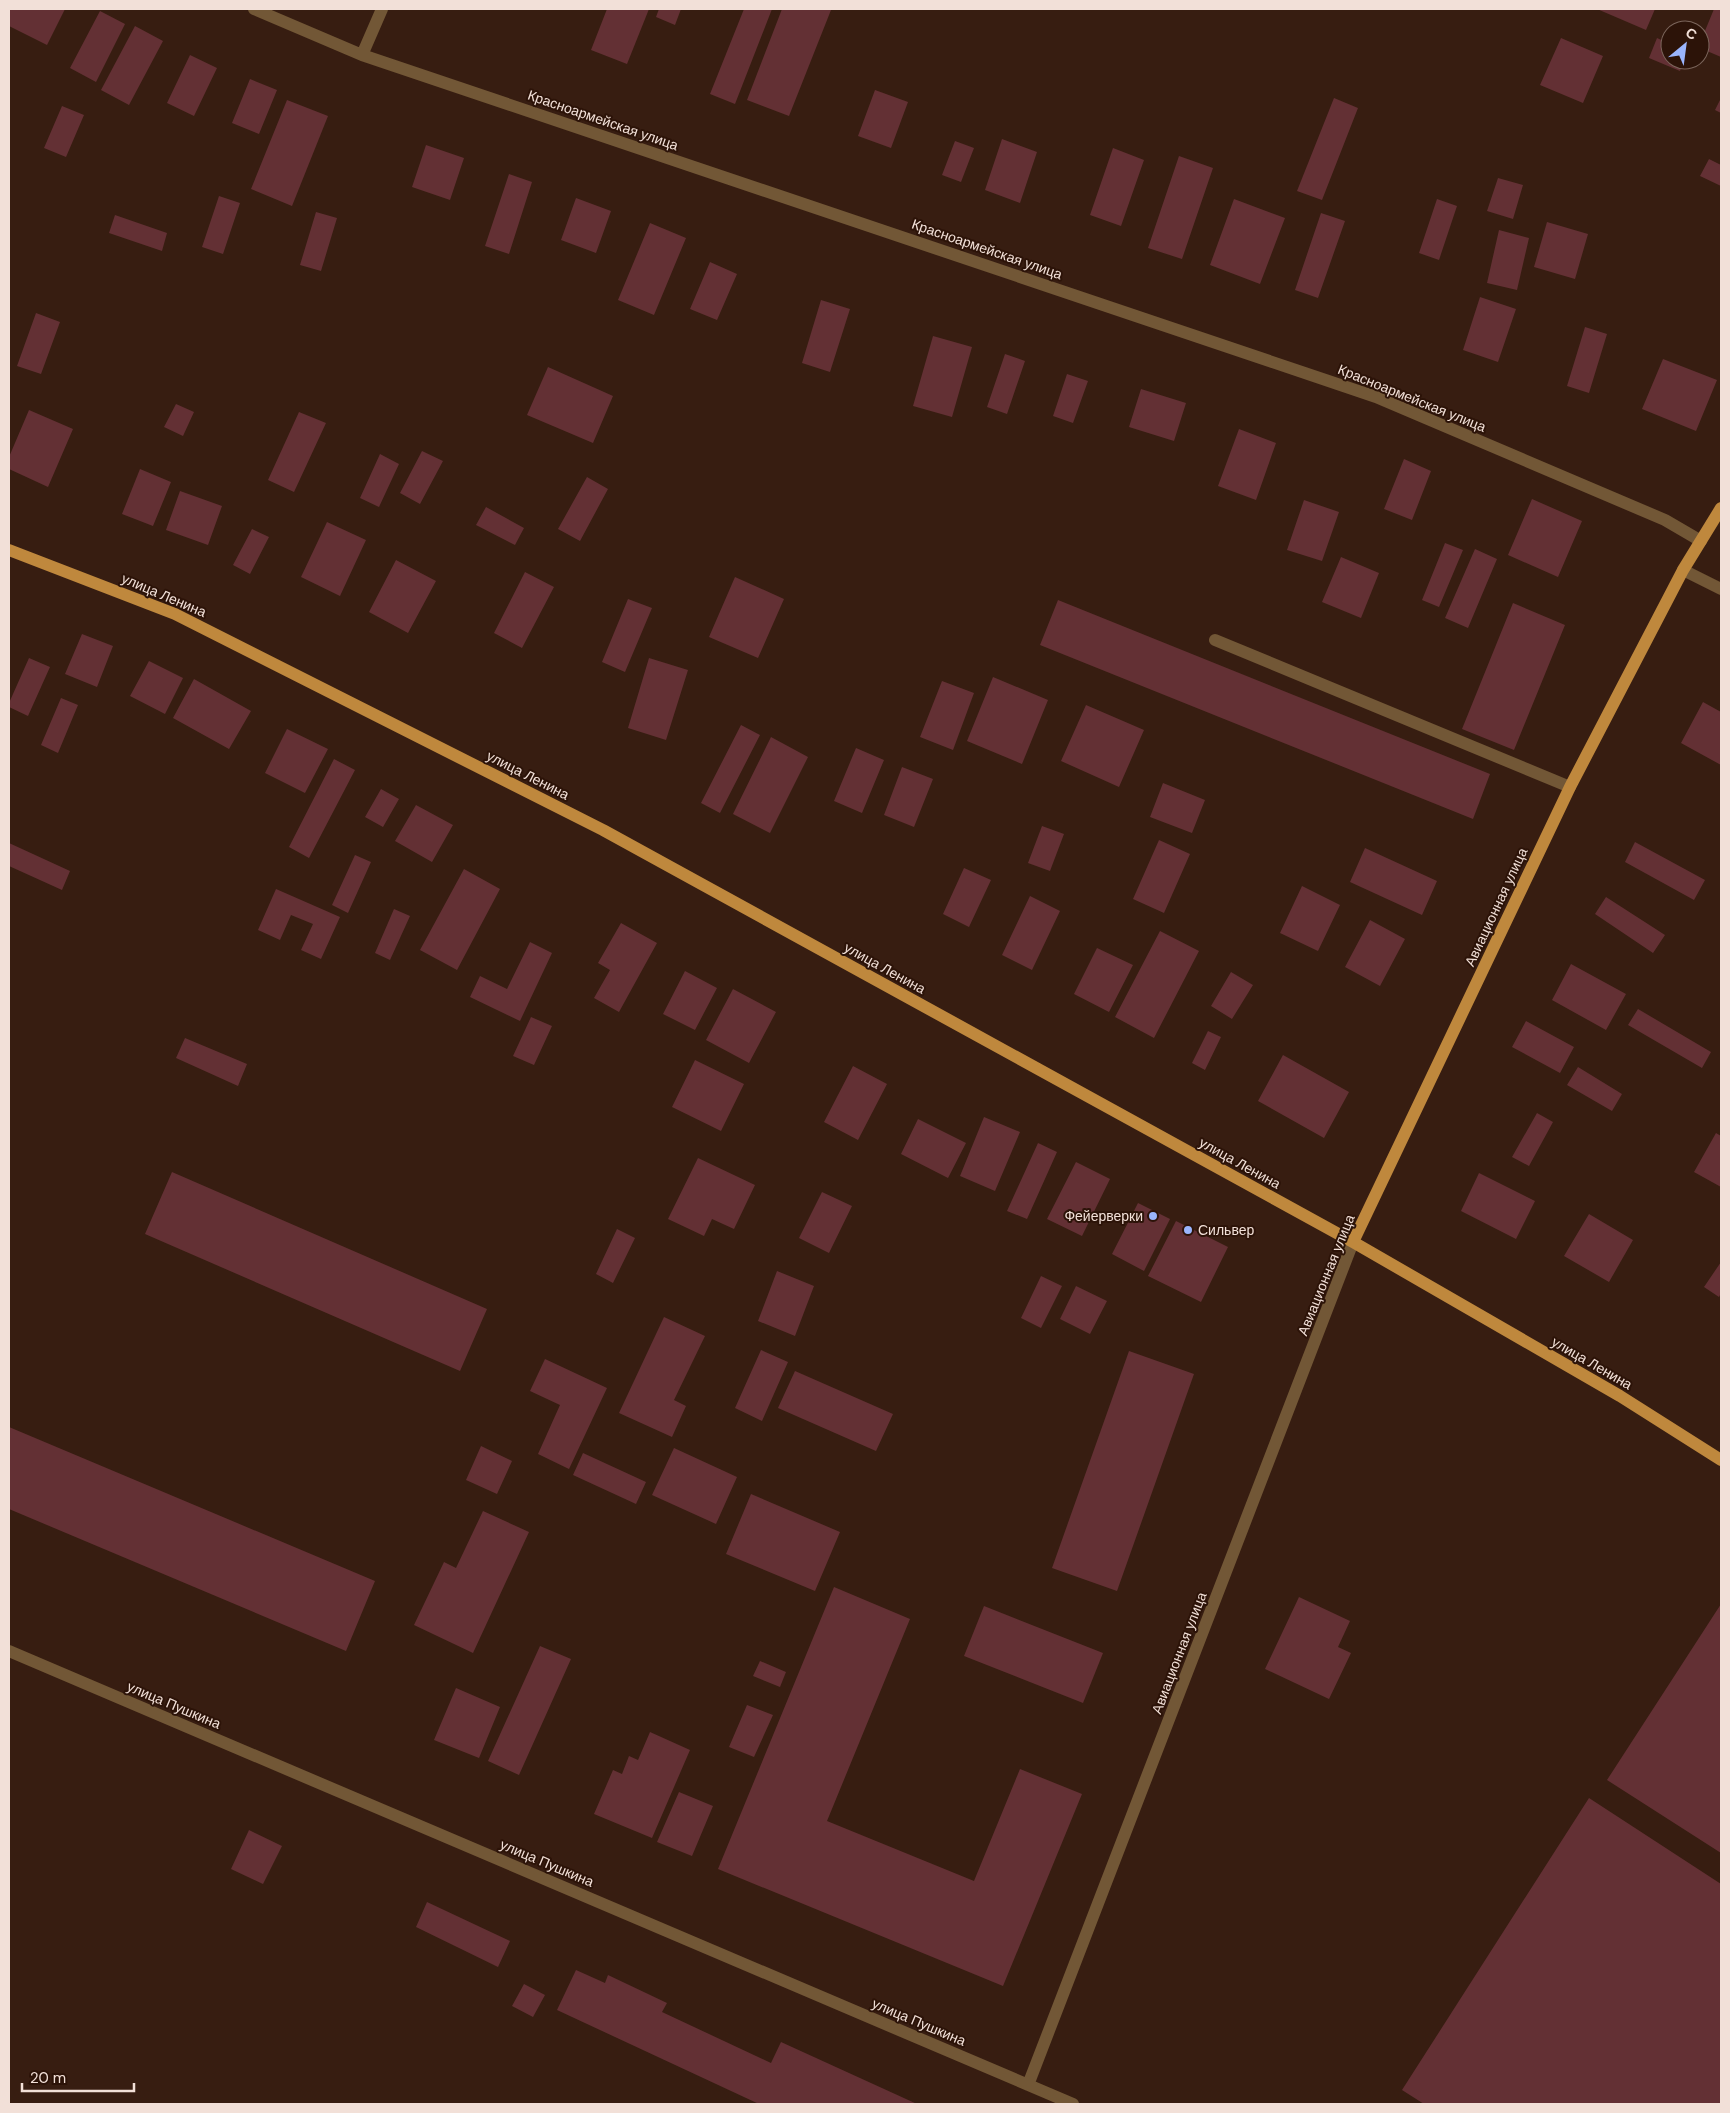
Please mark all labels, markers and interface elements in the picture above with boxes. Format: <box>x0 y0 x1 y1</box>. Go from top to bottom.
north arrow <box>1660 20 1710 70</box>
text: С <box>1683 23 1700 44</box>
street label: Красноармейская улица <box>525 86 681 154</box>
street label: Красноармейская улица <box>909 215 1065 283</box>
street label: Красноармейская улица <box>1335 360 1489 436</box>
street label: улица Ленина <box>119 569 209 621</box>
street label: улица Ленина <box>484 746 572 804</box>
street label: Авиационная улица <box>1461 845 1532 969</box>
street label: улица Ленина <box>841 938 929 998</box>
street label: улица Ленина <box>1196 1133 1284 1193</box>
place label: Фейерверки <box>1064 1207 1143 1225</box>
marker: Фейерверки <box>1147 1210 1159 1222</box>
street label: Авиационная улица <box>1293 1212 1359 1338</box>
place label: Сильвер <box>1198 1221 1254 1239</box>
marker: Сильвер <box>1182 1224 1194 1236</box>
street label: улица Ленина <box>1548 1333 1636 1393</box>
street label: Авиационная улица <box>1147 1589 1211 1716</box>
street label: улица Пушкина <box>124 1677 224 1733</box>
street label: улица Пушкина <box>497 1835 597 1891</box>
street label: улица Пушкина <box>869 1994 969 2050</box>
scale bar <box>22 2060 135 2092</box>
text: 20 m <box>30 2068 66 2088</box>

